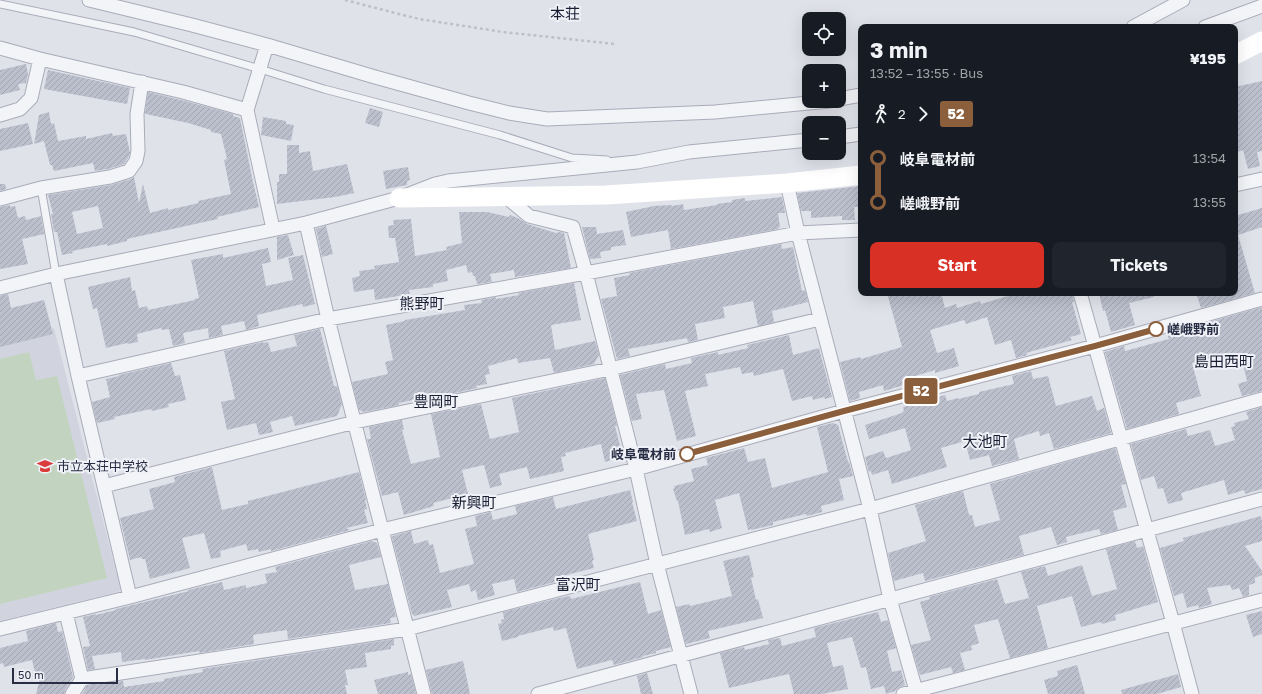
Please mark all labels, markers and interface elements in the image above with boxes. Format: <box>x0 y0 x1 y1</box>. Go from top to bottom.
district label: 本荘 <box>550 4 580 22</box>
map controls <box>802 12 846 160</box>
button: locate <box>802 12 846 56</box>
text: 3 min <box>870 36 928 63</box>
text: ¥195 <box>1190 49 1226 67</box>
button: + <box>802 64 846 108</box>
text: 13:52 – 13:55 · Bus <box>870 65 983 81</box>
icon: walk <box>870 103 892 125</box>
icon: forward <box>912 103 934 125</box>
text: 52 <box>948 105 965 122</box>
text: 2 <box>898 106 906 122</box>
button: − <box>802 116 846 160</box>
text: 岐阜電材前 <box>900 150 975 168</box>
text: 13:54 <box>1193 150 1226 166</box>
text: 嵯峨野前 <box>900 194 960 212</box>
text: 13:55 <box>1193 194 1226 210</box>
button: Start <box>870 242 1044 288</box>
button: Tickets <box>1052 242 1226 288</box>
district label: 熊野町 <box>399 294 445 312</box>
marker: 嵯峨野前 <box>1148 321 1164 337</box>
place label: 嵯峨野前 <box>1167 321 1219 337</box>
district label: 島田西町 <box>1194 352 1254 370</box>
line badge: 52 <box>903 378 939 404</box>
text: 52 <box>912 382 930 399</box>
district label: 豊岡町 <box>413 392 459 410</box>
district label: 大池町 <box>962 432 1008 450</box>
place label: 岐阜電材前 <box>611 446 676 462</box>
marker: 岐阜電材前 <box>679 446 695 462</box>
school or university icon: 市立本荘中学校 <box>36 457 54 475</box>
place label: 市立本荘中学校 <box>57 458 148 474</box>
district label: 新興町 <box>451 493 497 511</box>
district label: 富沢町 <box>555 575 601 593</box>
scale bar <box>12 666 118 685</box>
text: 50 m <box>18 668 44 681</box>

